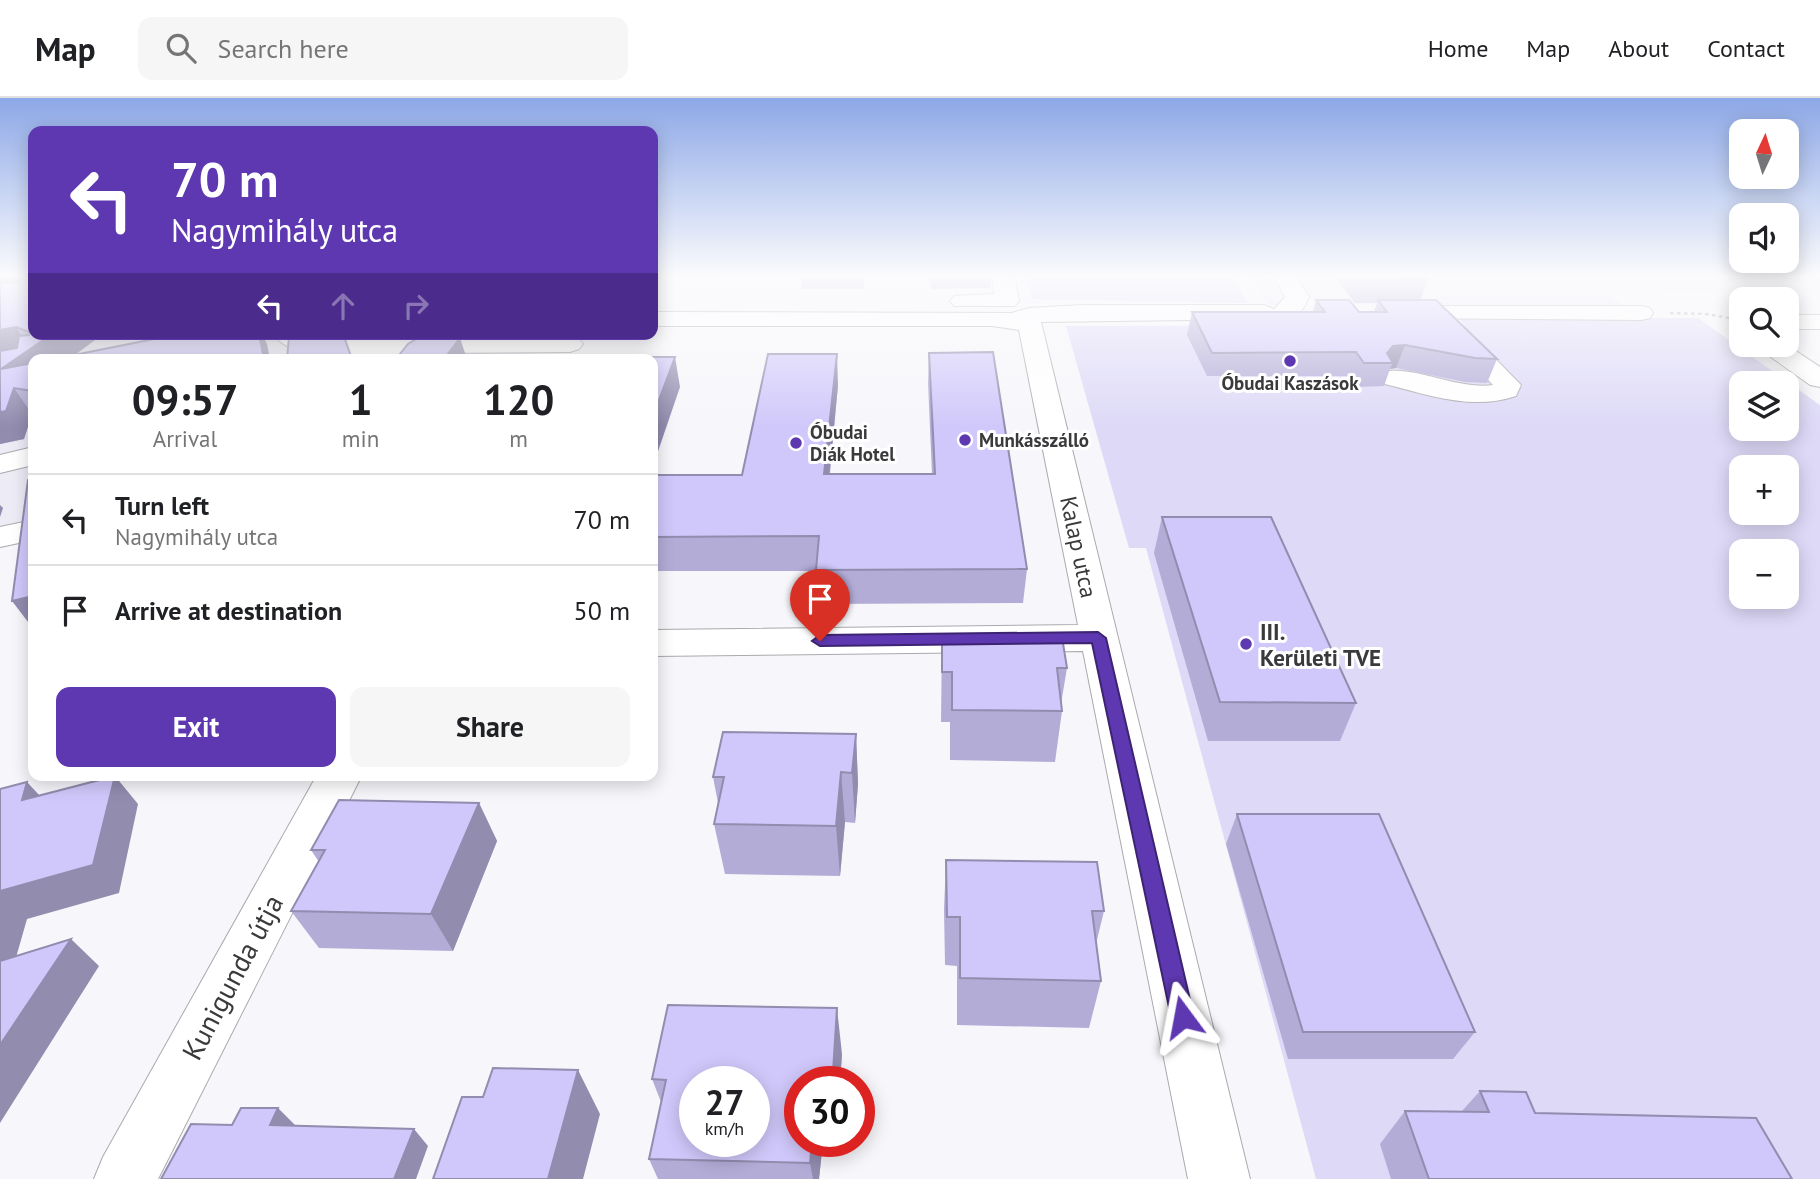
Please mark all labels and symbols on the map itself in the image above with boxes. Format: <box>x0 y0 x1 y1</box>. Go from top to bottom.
north arrow <box>1729 119 1799 189</box>
marker: Óbudai Kaszások <box>1282 353 1298 369</box>
place label: Óbudai Kaszások <box>1221 371 1359 395</box>
place label: Óbudai Diák Hotel <box>810 420 895 466</box>
place label: Munkásszálló <box>979 428 1089 452</box>
marker: Munkásszálló <box>957 432 973 448</box>
marker: Óbudai Diák Hotel <box>788 435 804 451</box>
street label: Kalap utca <box>1054 493 1104 601</box>
pin <box>790 569 850 641</box>
place label: III. Kerületi TVE <box>1260 617 1381 672</box>
marker: III. Kerületi TVE <box>1238 636 1254 652</box>
street label: Kunigunda útja <box>173 888 291 1066</box>
position arrow <box>1146 980 1220 1054</box>
speed limit sign: 30 <box>784 1066 875 1157</box>

